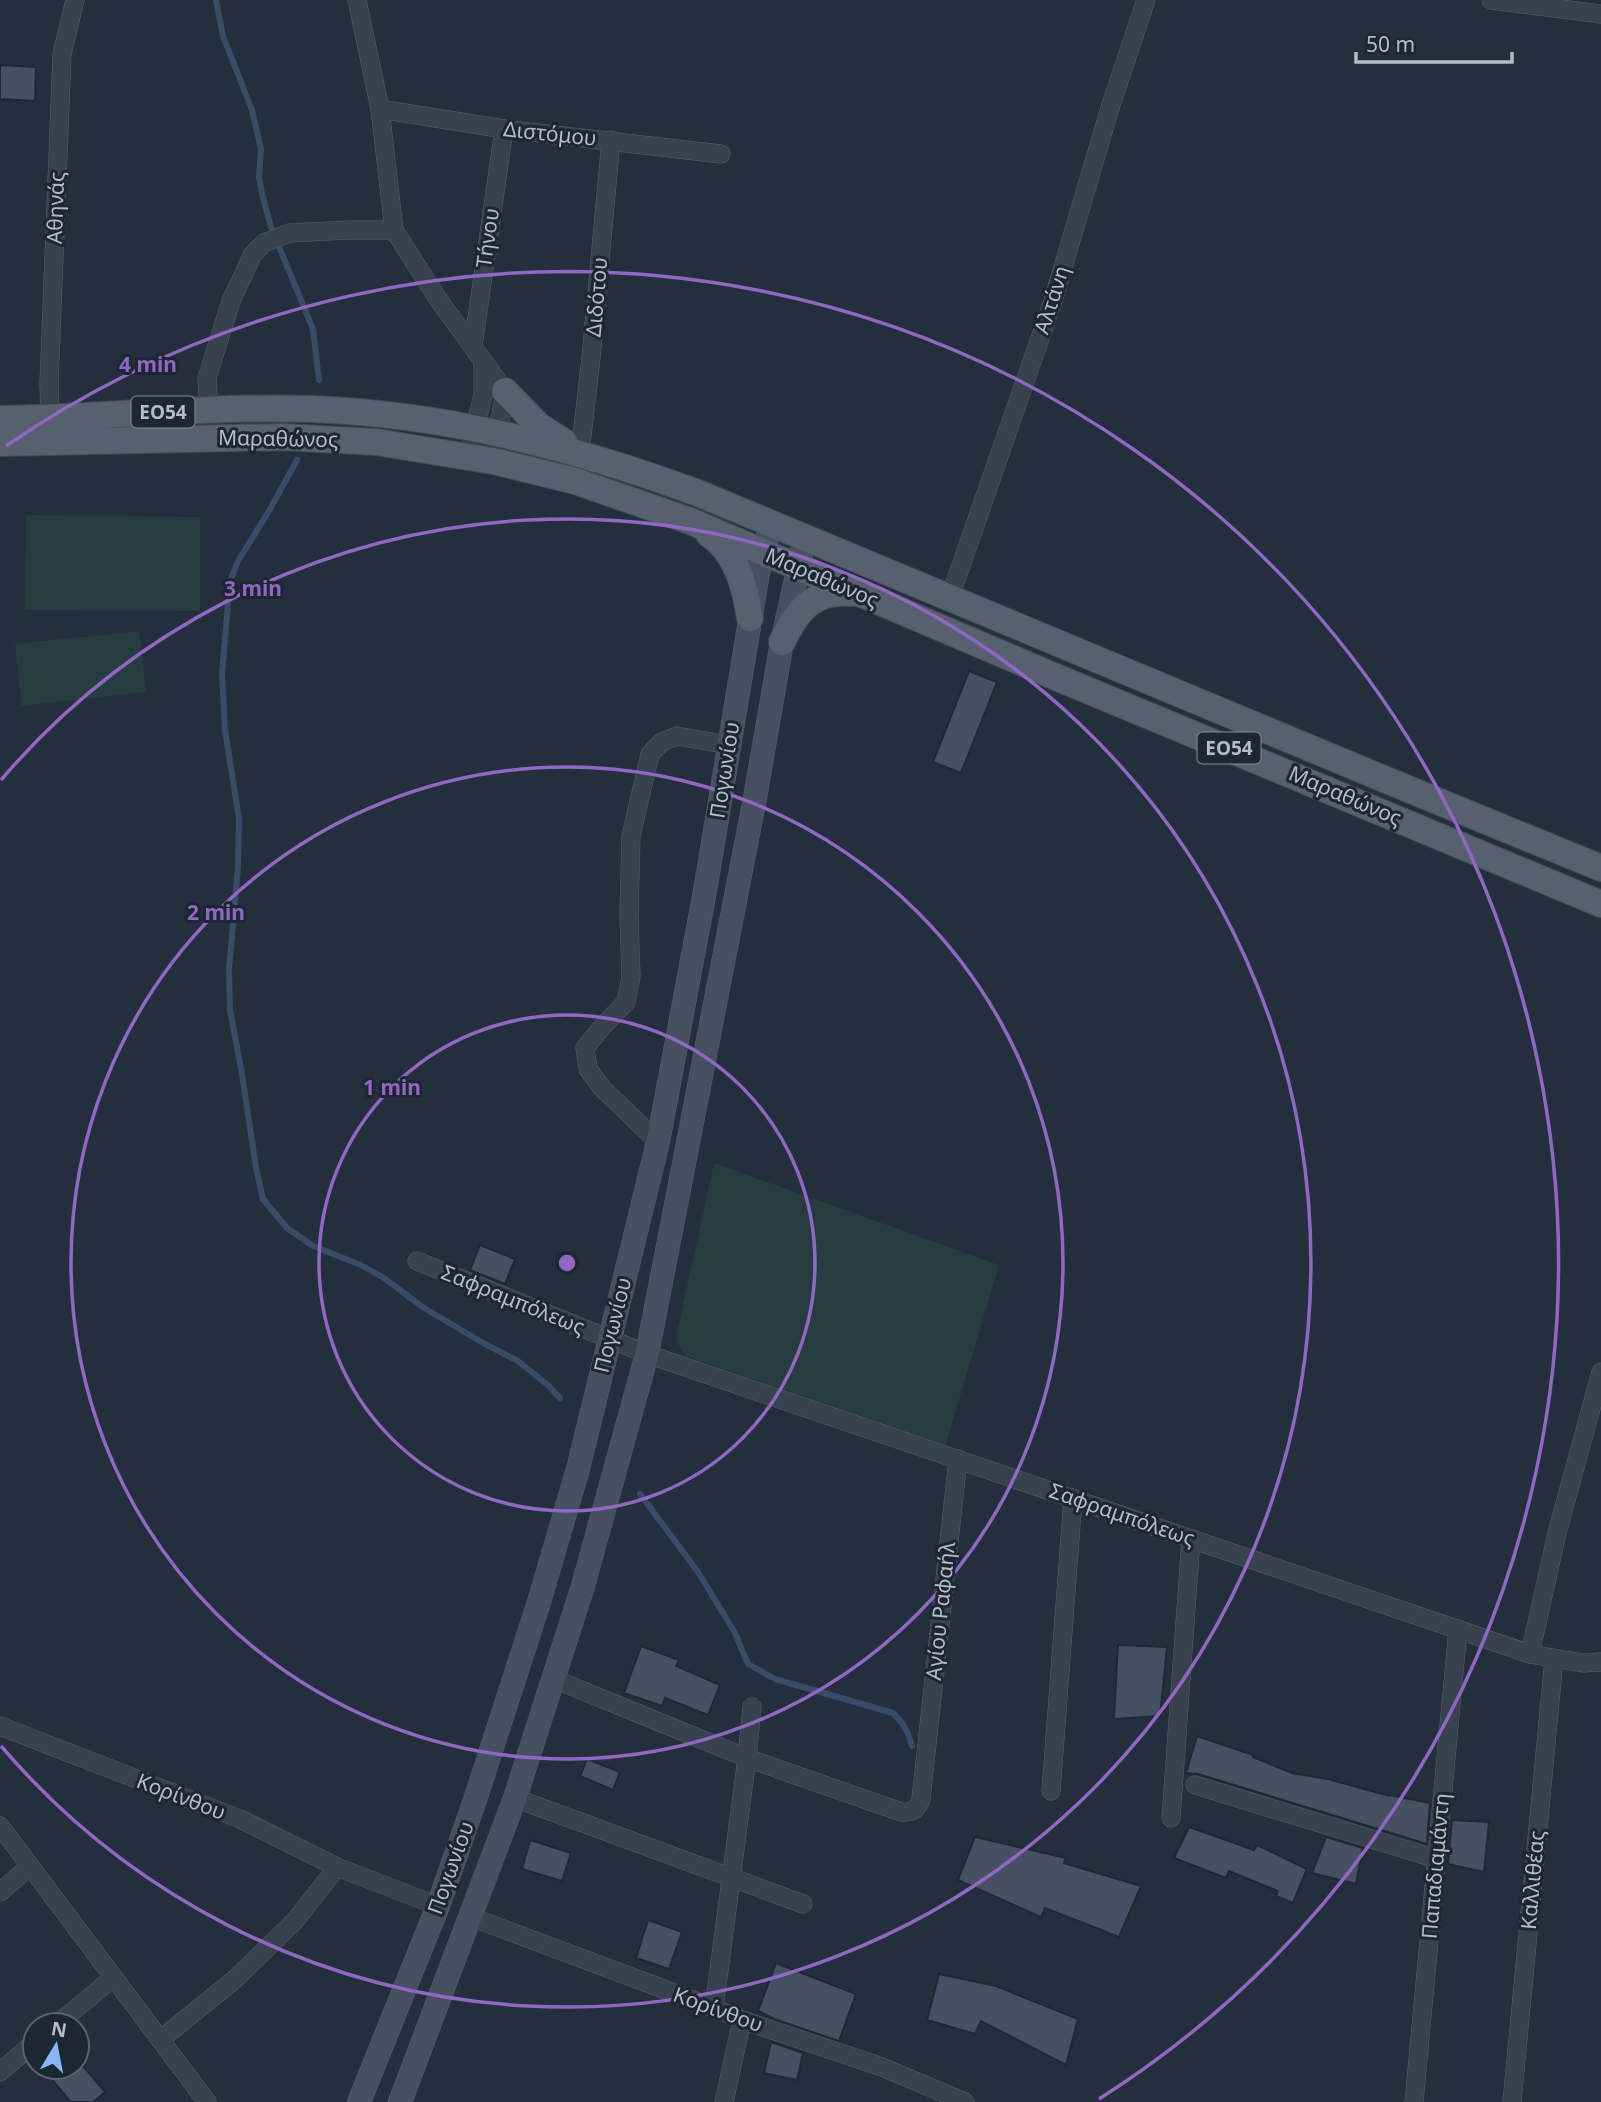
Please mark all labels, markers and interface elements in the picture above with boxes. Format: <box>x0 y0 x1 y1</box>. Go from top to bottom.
scale bar <box>1356 21 1512 65</box>
text: 50 m <box>1366 30 1415 58</box>
street label: Διστόμου <box>502 114 598 152</box>
street label: Αθηνάς <box>40 171 70 245</box>
street label: Τήνου <box>469 206 505 270</box>
street label: Διδότου <box>579 256 613 338</box>
street label: Αλτάνη <box>1027 262 1075 337</box>
text: 4 min <box>119 350 177 378</box>
road number: ΕΟ54 <box>132 396 194 428</box>
street label: Μαραθώνος <box>218 423 338 453</box>
street label: Μαραθώνος <box>762 541 883 613</box>
text: 3 min <box>224 574 282 602</box>
street label: Πογωνίου <box>703 720 745 820</box>
road number: ΕΟ54 <box>1198 733 1260 764</box>
street label: Μαραθώνος <box>1285 759 1406 831</box>
text: 2 min <box>187 898 245 926</box>
text: 1 min <box>363 1073 421 1101</box>
centre of rings <box>555 1251 579 1275</box>
street label: Σαφραμπόλεως <box>438 1258 589 1341</box>
street label: Πογωνίου <box>587 1274 637 1375</box>
street label: Σαφραμπόλεως <box>1046 1476 1199 1552</box>
street label: Αγίου Ραφαήλ <box>919 1540 961 1682</box>
street label: Κορίνθου <box>133 1766 230 1826</box>
street label: Παπαδιαμάντη <box>1415 1792 1455 1940</box>
street label: Πογωνίου <box>420 1817 480 1918</box>
street label: Καλλιθέας <box>1514 1829 1550 1931</box>
street label: Κορίνθου <box>670 1980 767 2038</box>
north arrow <box>21 2011 91 2081</box>
text: N <box>49 2015 69 2043</box>

